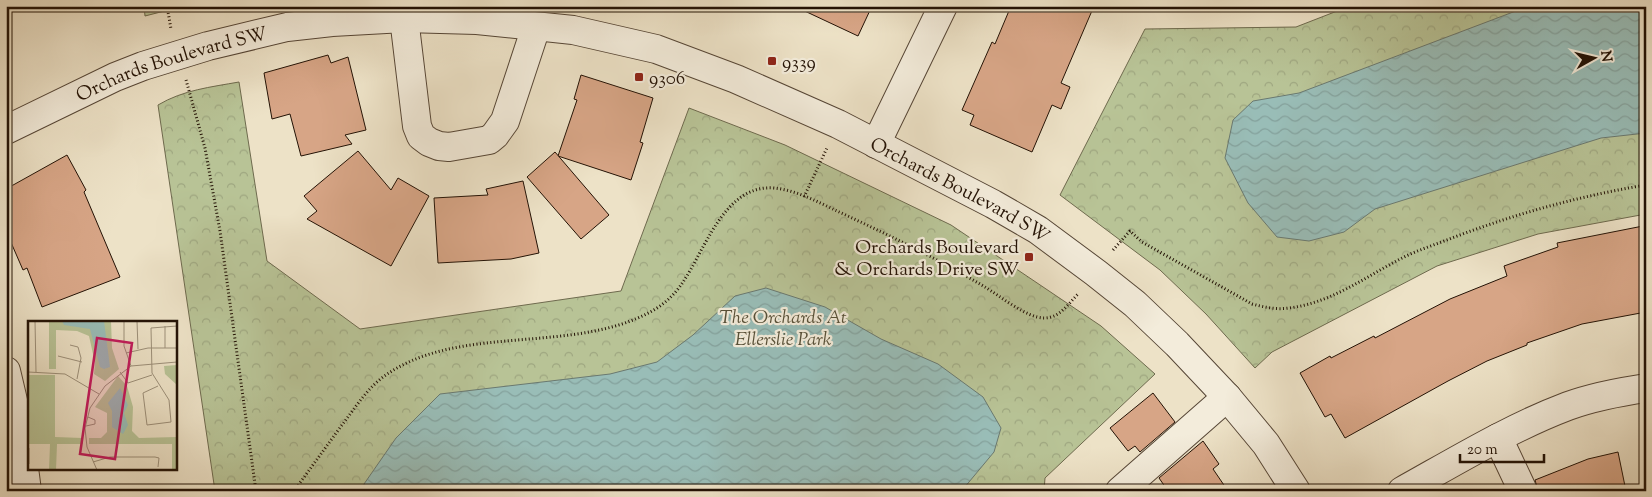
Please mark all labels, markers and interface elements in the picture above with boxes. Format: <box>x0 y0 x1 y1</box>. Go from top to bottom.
street label: Orchards Boulevard SW <box>72 21 270 110</box>
north arrow <box>1570 32 1620 82</box>
place label: 9339 <box>782 50 816 77</box>
text: N <box>1594 50 1616 63</box>
marker: 9339 <box>766 55 778 67</box>
place label: 9306 <box>649 66 685 93</box>
marker: 9306 <box>633 71 645 83</box>
street label: Orchards Boulevard SW <box>865 132 1054 250</box>
place label: Orchards Boulevard & Orchards Drive SW <box>834 235 1019 284</box>
marker: Orchards Boulevard & Orchards Drive SW <box>1023 251 1035 263</box>
park label: The Orchards At Ellerslie Park <box>719 305 847 354</box>
inset map <box>28 321 176 470</box>
scale bar <box>1460 432 1543 464</box>
text: 20 m <box>1467 440 1498 461</box>

